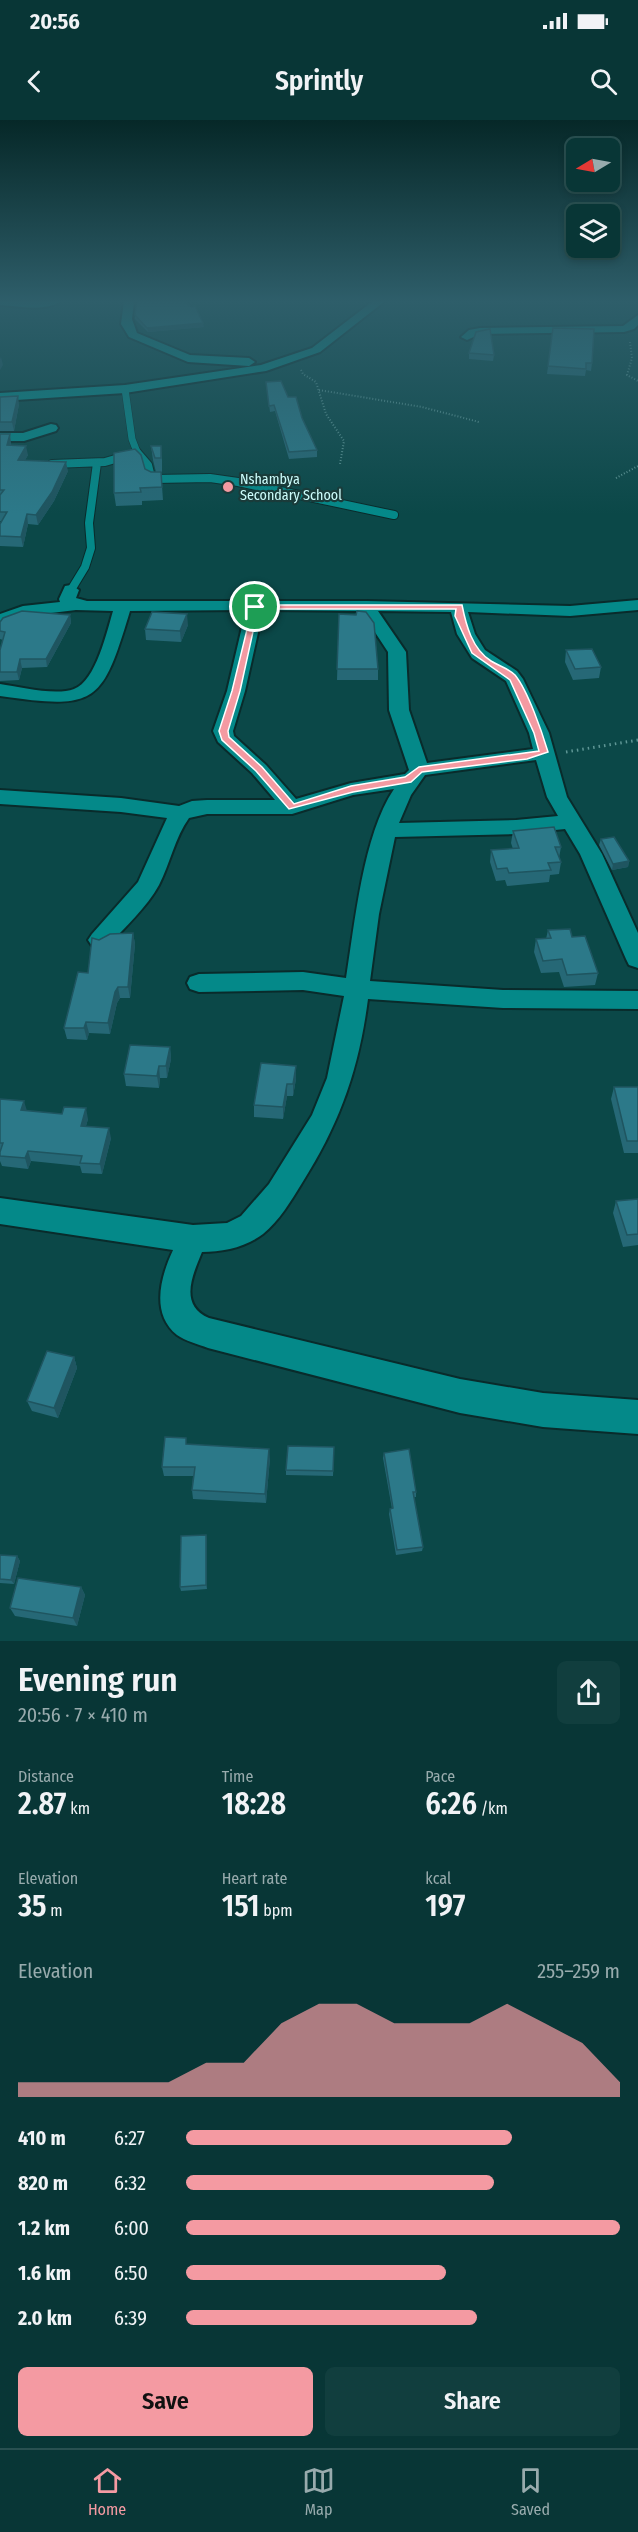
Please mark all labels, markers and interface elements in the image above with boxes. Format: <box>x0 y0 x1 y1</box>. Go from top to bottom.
text: 20:56 <box>30 8 80 35</box>
icon: back <box>18 65 51 98</box>
text: Sprintly <box>275 65 363 97</box>
icon: search <box>587 65 620 98</box>
north arrow <box>566 138 620 192</box>
map controls <box>566 138 620 258</box>
button: layers <box>566 204 620 258</box>
place label: Nshambya Secondary School <box>240 471 342 504</box>
marker: Nshambya Secondary School <box>221 480 235 494</box>
pin <box>229 581 280 632</box>
icon: arrive <box>238 590 271 623</box>
text: Evening run <box>18 1660 178 1700</box>
button: share <box>557 1661 620 1724</box>
text: 20:56 · 7 × 410 m <box>18 1703 148 1727</box>
text: Distance <box>18 1767 74 1786</box>
text: Time <box>222 1767 253 1786</box>
text: Pace <box>425 1767 455 1786</box>
text: 2.87 <box>18 1786 66 1822</box>
text: 18:28 <box>222 1786 286 1822</box>
text: 6:26 <box>425 1786 477 1822</box>
text: km <box>66 1799 90 1818</box>
text: /km <box>477 1799 508 1818</box>
text: Elevation <box>18 1869 78 1888</box>
text: Heart rate <box>222 1869 287 1888</box>
text: kcal <box>425 1869 451 1888</box>
text: 35 <box>18 1888 47 1924</box>
text: 151 <box>222 1888 260 1924</box>
text: 197 <box>425 1888 465 1924</box>
text: m <box>47 1901 63 1920</box>
text: bpm <box>260 1901 293 1920</box>
text: Elevation <box>18 1959 93 1983</box>
text: 255–259 m <box>537 1959 620 1983</box>
text: 410 m <box>18 2126 66 2150</box>
text: 6:27 <box>114 2126 145 2150</box>
text: 820 m <box>18 2171 68 2195</box>
text: 6:32 <box>114 2171 146 2195</box>
text: 1.2 km <box>18 2216 70 2240</box>
text: 6:00 <box>114 2216 149 2240</box>
text: 1.6 km <box>18 2261 71 2285</box>
text: 6:50 <box>114 2261 148 2285</box>
text: 2.0 km <box>18 2306 72 2330</box>
text: 6:39 <box>114 2306 147 2330</box>
button: Save <box>18 2367 313 2436</box>
button: Share <box>325 2367 620 2436</box>
tab: Home <box>88 2464 126 2519</box>
tab: Map <box>302 2464 335 2519</box>
tab: Saved <box>511 2464 550 2519</box>

